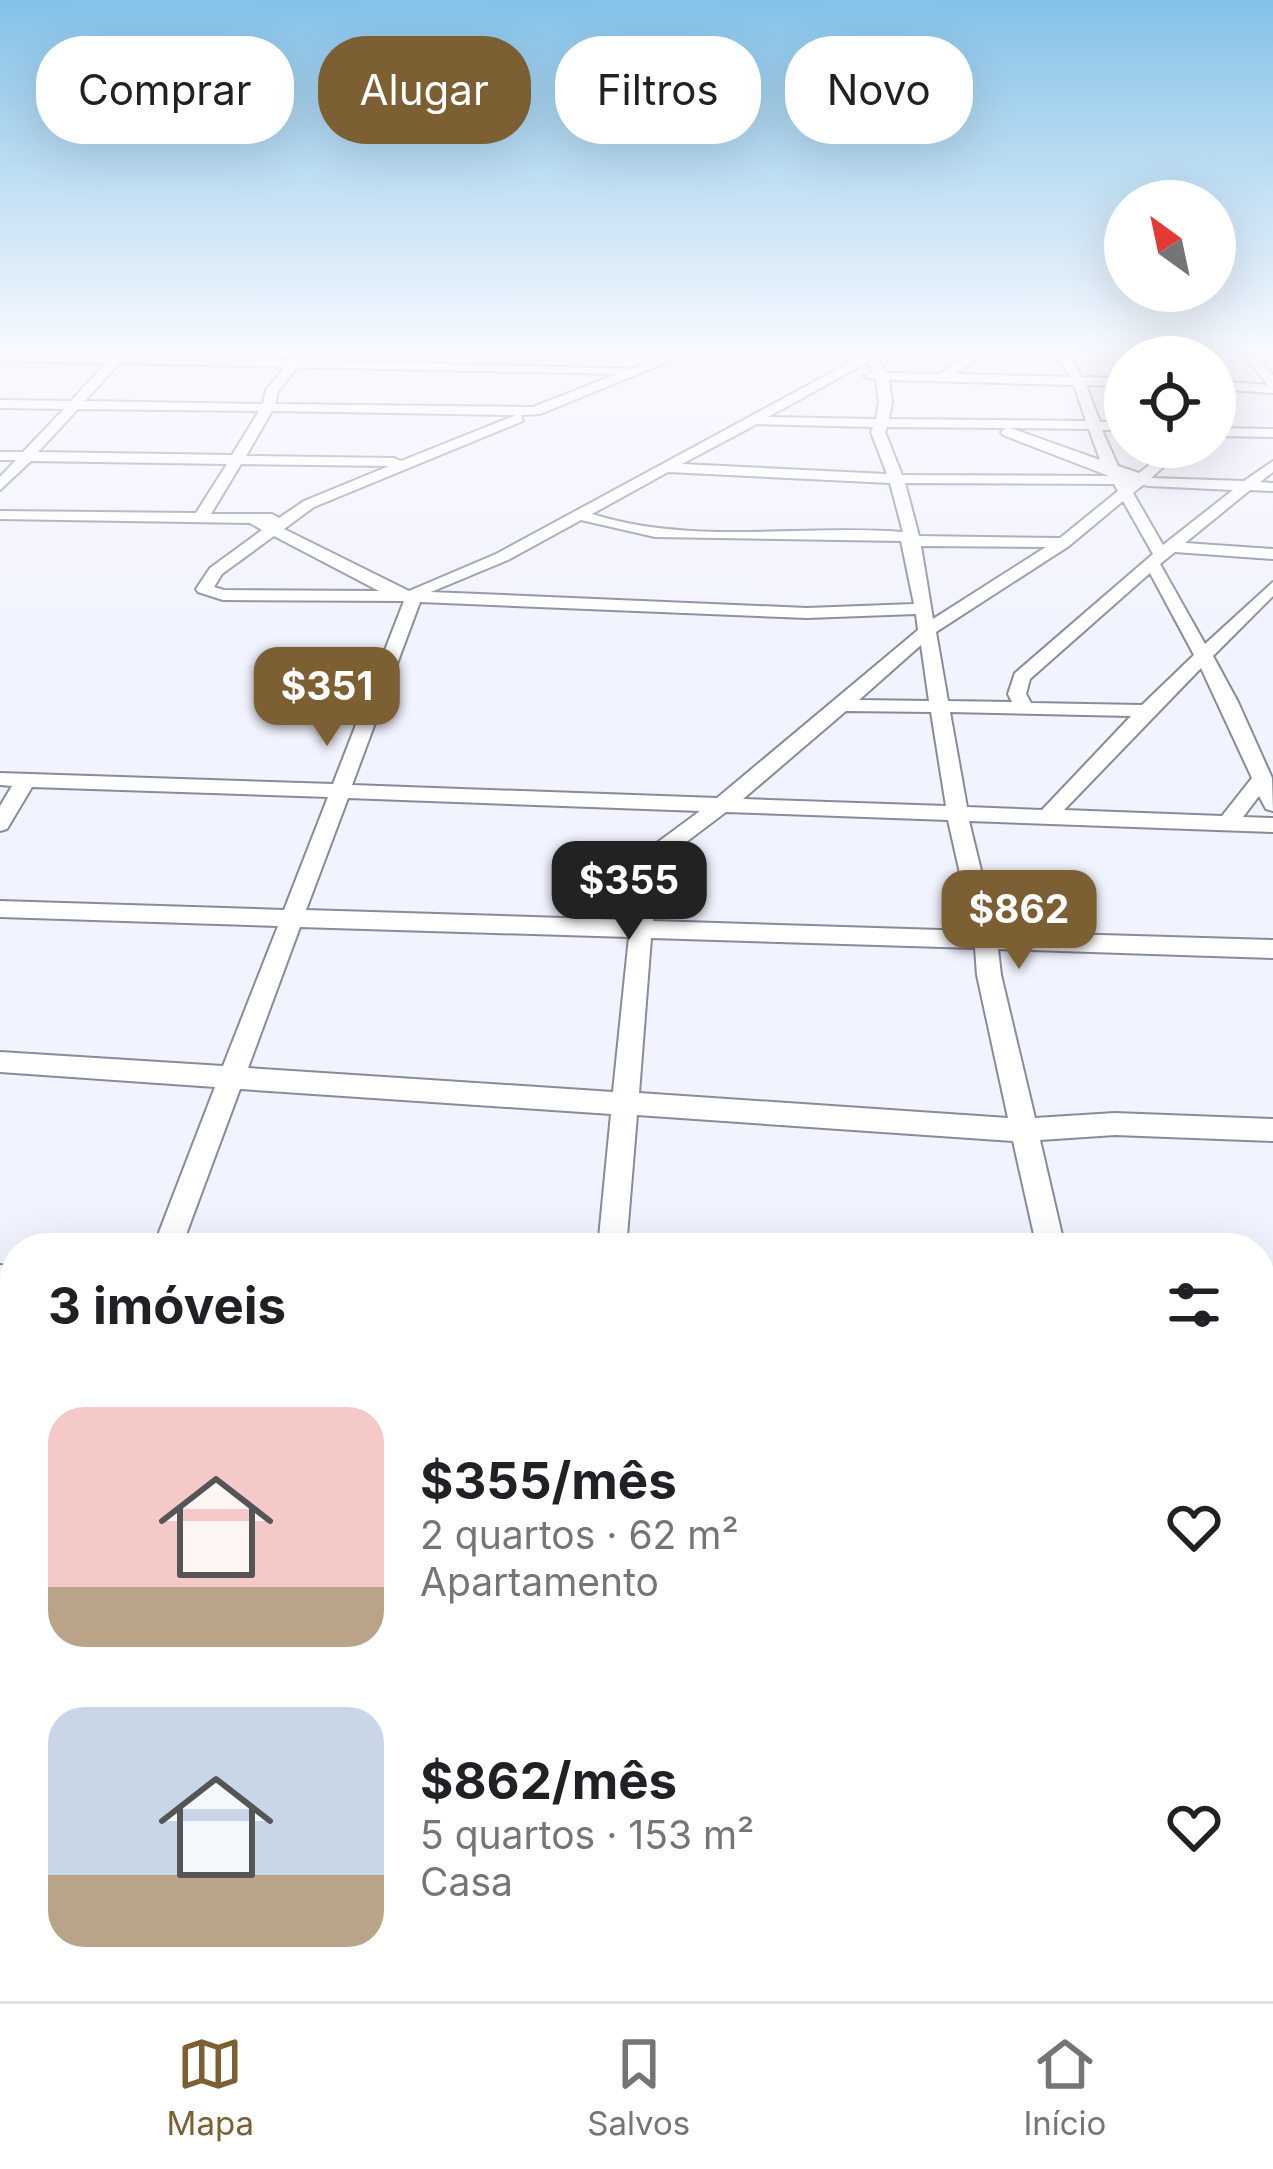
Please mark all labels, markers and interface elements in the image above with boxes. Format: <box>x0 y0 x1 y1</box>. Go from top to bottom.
chip: Comprar <box>36 36 294 144</box>
chip: Alugar <box>318 36 531 144</box>
chip: Filtros <box>555 36 761 144</box>
chip: Novo <box>785 36 973 144</box>
north arrow <box>1104 180 1236 312</box>
map controls <box>1104 180 1236 468</box>
button: locate <box>1104 336 1236 468</box>
pin: $351 <box>256 647 398 749</box>
text: $351 <box>281 662 373 709</box>
pin: $355 <box>558 841 700 943</box>
text: $355 <box>579 856 679 903</box>
pin: $862 <box>948 870 1090 972</box>
text: $862 <box>969 885 1069 932</box>
icon: filters <box>1161 1272 1227 1338</box>
text: 3 imóveis <box>48 1275 286 1336</box>
text: $355/mês <box>420 1450 677 1511</box>
icon: home <box>144 1455 288 1599</box>
icon: heart <box>1161 1494 1227 1560</box>
text: 2 quartos · 62 m² <box>420 1511 739 1558</box>
text: Apartamento <box>420 1558 659 1605</box>
text: $862/mês <box>420 1750 677 1811</box>
icon: home <box>144 1755 288 1899</box>
icon: heart <box>1161 1794 1227 1860</box>
text: 5 quartos · 153 m² <box>420 1811 754 1858</box>
text: Casa <box>420 1858 513 1905</box>
tab: Mapa <box>167 2031 254 2143</box>
tab: Salvos <box>587 2031 690 2143</box>
tab: Início <box>1023 2031 1106 2143</box>

